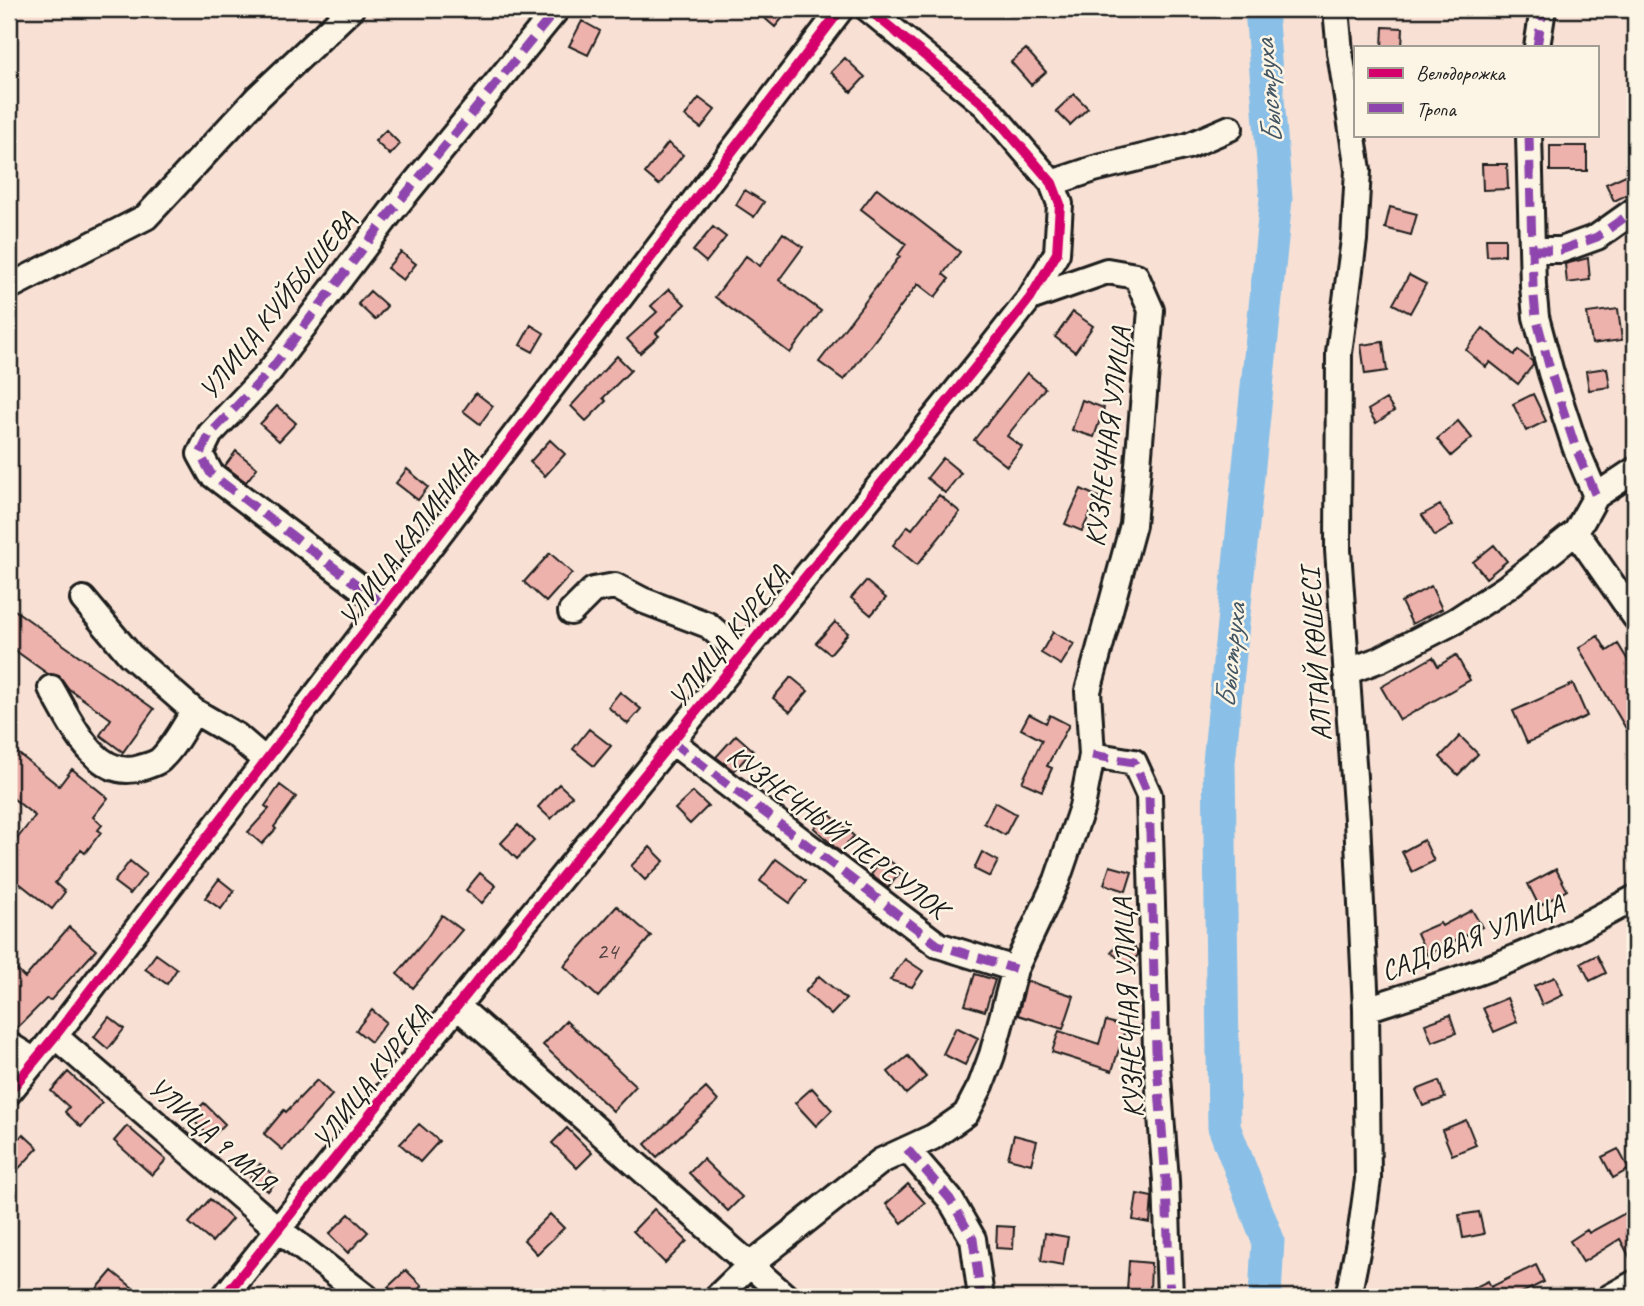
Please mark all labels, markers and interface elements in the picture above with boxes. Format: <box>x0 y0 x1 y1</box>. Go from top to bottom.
water label: Быструха <box>1244 35 1291 146</box>
legend <box>1354 46 1598 136</box>
text: Велодорожка <box>1416 60 1506 86</box>
text: Тропа <box>1416 96 1457 122</box>
street label: УЛИЦА КУЙБЫШЕВА <box>191 204 364 406</box>
street label: КУЗНЕЧНАЯ УЛИЦА <box>1077 324 1139 549</box>
street label: УЛИЦА КАЛИНИНА <box>331 442 487 633</box>
street label: УЛИЦА КУРЕКА <box>661 558 797 714</box>
street label: АЛТАЙ КӨШЕСІ <box>1292 562 1339 742</box>
water label: Быструха <box>1206 599 1255 710</box>
street label: КУЗНЕЧНЫЙ ПЕРЕУЛОК <box>721 737 960 929</box>
street label: САДОВАЯ УЛИЦА <box>1376 886 1570 988</box>
street label: КУЗНЕЧНАЯ УЛИЦА <box>1104 895 1151 1119</box>
house number: 24 <box>596 936 620 966</box>
street label: УЛИЦА КУРЕКА <box>305 998 439 1156</box>
street label: УЛИЦА 9 МАЯ <box>142 1069 285 1200</box>

